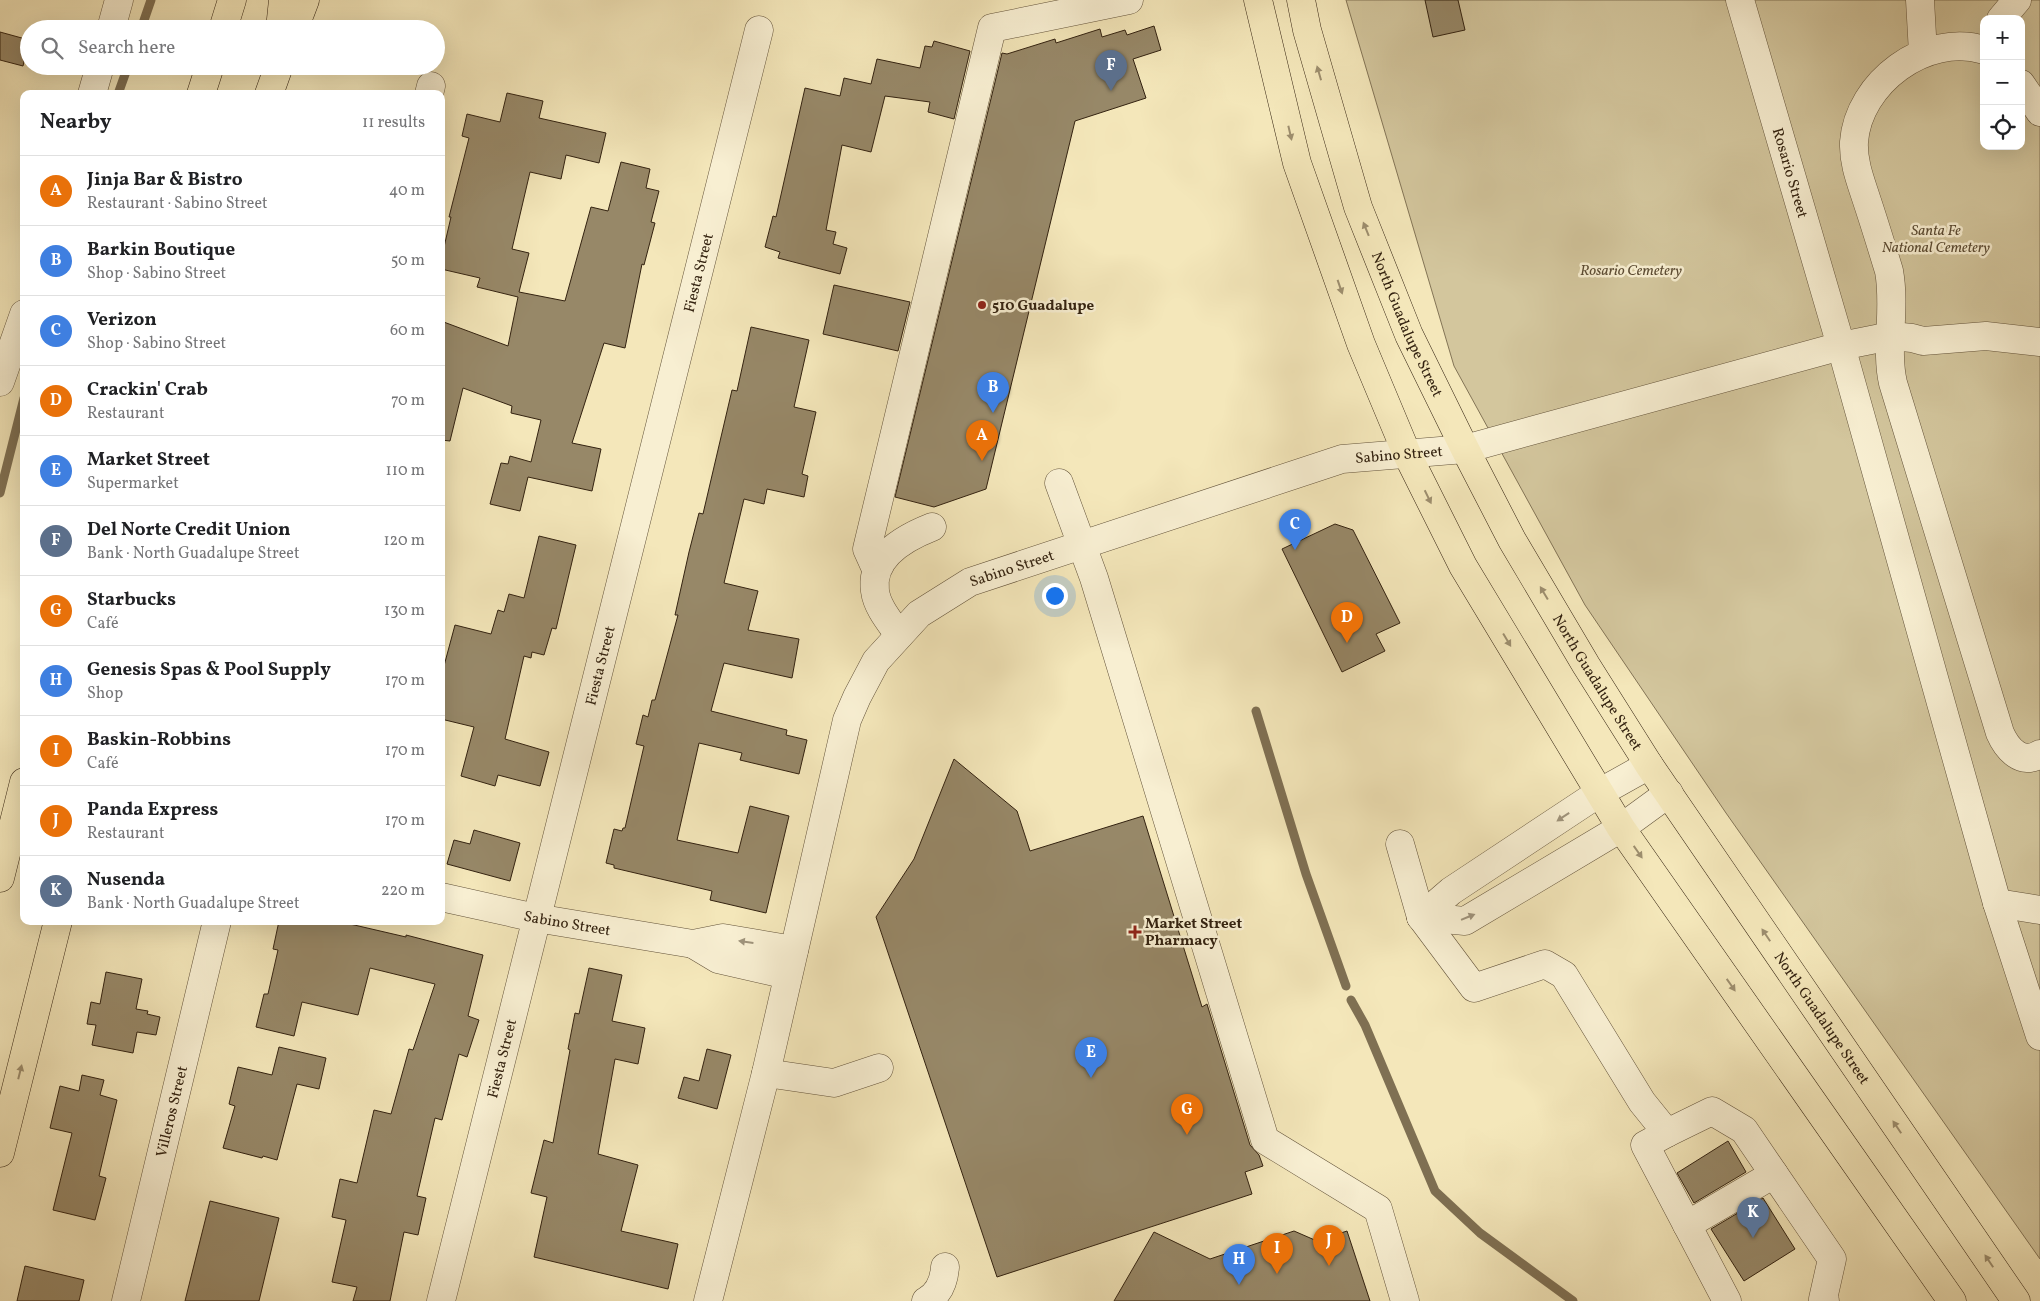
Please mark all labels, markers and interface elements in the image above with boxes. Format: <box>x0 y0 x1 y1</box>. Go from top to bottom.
map controls <box>1980 15 2025 150</box>
button: + <box>1980 15 2025 60</box>
search box <box>20 20 445 75</box>
icon: search <box>38 34 66 62</box>
text: Search here <box>78 35 175 61</box>
pin: F <box>1095 50 1127 91</box>
button: − <box>1980 60 2025 105</box>
one-way arrow <box>1315 65 1323 80</box>
button: locate <box>1980 105 2025 150</box>
text: Nearby <box>40 108 111 137</box>
text: 11 results <box>362 112 425 134</box>
one-way arrow <box>1286 125 1294 140</box>
street label: Rosario Street <box>1766 126 1812 221</box>
text: Jinja Bar & Bistro <box>87 167 243 193</box>
text: A <box>50 180 62 202</box>
text: 40 m <box>389 180 425 202</box>
text: Restaurant · Sabino Street <box>87 193 268 215</box>
one-way arrow <box>1362 221 1370 236</box>
park label: Santa Fe National Cemetery <box>1882 221 1990 259</box>
street label: Fiesta Street <box>680 231 720 315</box>
text: Barkin Boutique <box>87 237 235 263</box>
street label: North Guadalupe Street <box>1365 249 1447 401</box>
text: B <box>51 250 61 272</box>
text: 50 m <box>391 250 425 272</box>
park label: Rosario Cemetery <box>1580 261 1682 282</box>
text: Shop · Sabino Street <box>87 263 226 285</box>
one-way arrow <box>1337 280 1345 295</box>
place label: 510 Guadalupe <box>992 296 1095 317</box>
marker: 510 Guadalupe <box>976 299 988 311</box>
text: Verizon <box>87 307 157 333</box>
text: C <box>51 320 61 342</box>
text: 60 m <box>390 320 425 342</box>
text: Shop · Sabino Street <box>87 333 226 355</box>
pin: B <box>977 372 1009 413</box>
text: Crackin' Crab <box>87 377 208 403</box>
text: D <box>50 390 62 412</box>
text: 70 m <box>391 390 425 412</box>
text: Restaurant <box>87 403 165 425</box>
pin: A <box>966 420 998 461</box>
street label: Sabino Street <box>1354 442 1444 470</box>
text: Market Street <box>87 447 210 473</box>
text: E <box>51 460 61 482</box>
text: 110 m <box>386 460 425 482</box>
text: Supermarket <box>87 473 179 495</box>
one-way arrow <box>1424 490 1432 505</box>
pin: C <box>1279 509 1311 550</box>
text: Del Norte Credit Union <box>87 517 291 543</box>
text: F <box>51 530 61 552</box>
text: 120 m <box>383 530 425 552</box>
text: Bank · North Guadalupe Street <box>87 543 300 565</box>
street label: Sabino Street <box>967 546 1057 593</box>
your location <box>1042 583 1068 609</box>
text: Starbucks <box>87 587 176 613</box>
one-way arrow <box>1539 587 1548 600</box>
text: G <box>50 600 62 622</box>
text: 130 m <box>384 600 425 622</box>
pin: D <box>1331 602 1363 643</box>
street label: North Guadalupe Street <box>1546 611 1646 755</box>
text: Café <box>87 613 118 635</box>
street label: Fiesta Street <box>581 624 621 708</box>
one-way arrow <box>1502 633 1511 646</box>
text: Genesis Spas & Pool Supply <box>87 657 331 683</box>
text: H <box>50 670 62 692</box>
text: 170 m <box>385 670 425 692</box>
text: Shop <box>87 683 123 705</box>
text: Baskin-Robbins <box>87 727 231 753</box>
text: I <box>53 740 59 762</box>
text: 170 m <box>385 740 425 762</box>
text: Café <box>87 753 118 775</box>
text: Panda Express <box>87 797 218 823</box>
text: J <box>53 810 59 832</box>
text: 170 m <box>385 810 425 832</box>
one-way arrow <box>1556 812 1569 822</box>
text: Restaurant <box>87 823 165 845</box>
one-way arrow <box>1633 845 1643 859</box>
text: Nusenda <box>87 867 165 893</box>
text: K <box>50 880 62 902</box>
text: 220 m <box>381 880 425 902</box>
text: Bank · North Guadalupe Street <box>87 893 300 915</box>
street label: Sabino Street <box>521 907 612 942</box>
one-way arrow <box>1461 913 1476 921</box>
place label: Market Street Pharmacy <box>1145 914 1242 952</box>
marker: Market Street Pharmacy <box>1129 926 1141 938</box>
one-way arrow <box>1761 928 1771 942</box>
one-way arrow <box>737 937 753 945</box>
street label: North Guadalupe Street <box>1768 948 1874 1089</box>
one-way arrow <box>1726 979 1736 992</box>
street label: Fiesta Street <box>483 1017 523 1101</box>
pin: E <box>1075 1037 1107 1078</box>
one-way arrow <box>16 1064 24 1079</box>
street label: Villeros Street <box>152 1064 194 1160</box>
pin: G <box>1171 1094 1203 1135</box>
one-way arrow <box>1892 1120 1902 1133</box>
pin: K <box>1737 1197 1769 1238</box>
pin: J <box>1313 1225 1345 1266</box>
pin: I <box>1261 1233 1293 1274</box>
pin: H <box>1223 1244 1255 1285</box>
one-way arrow <box>1984 1254 1994 1268</box>

